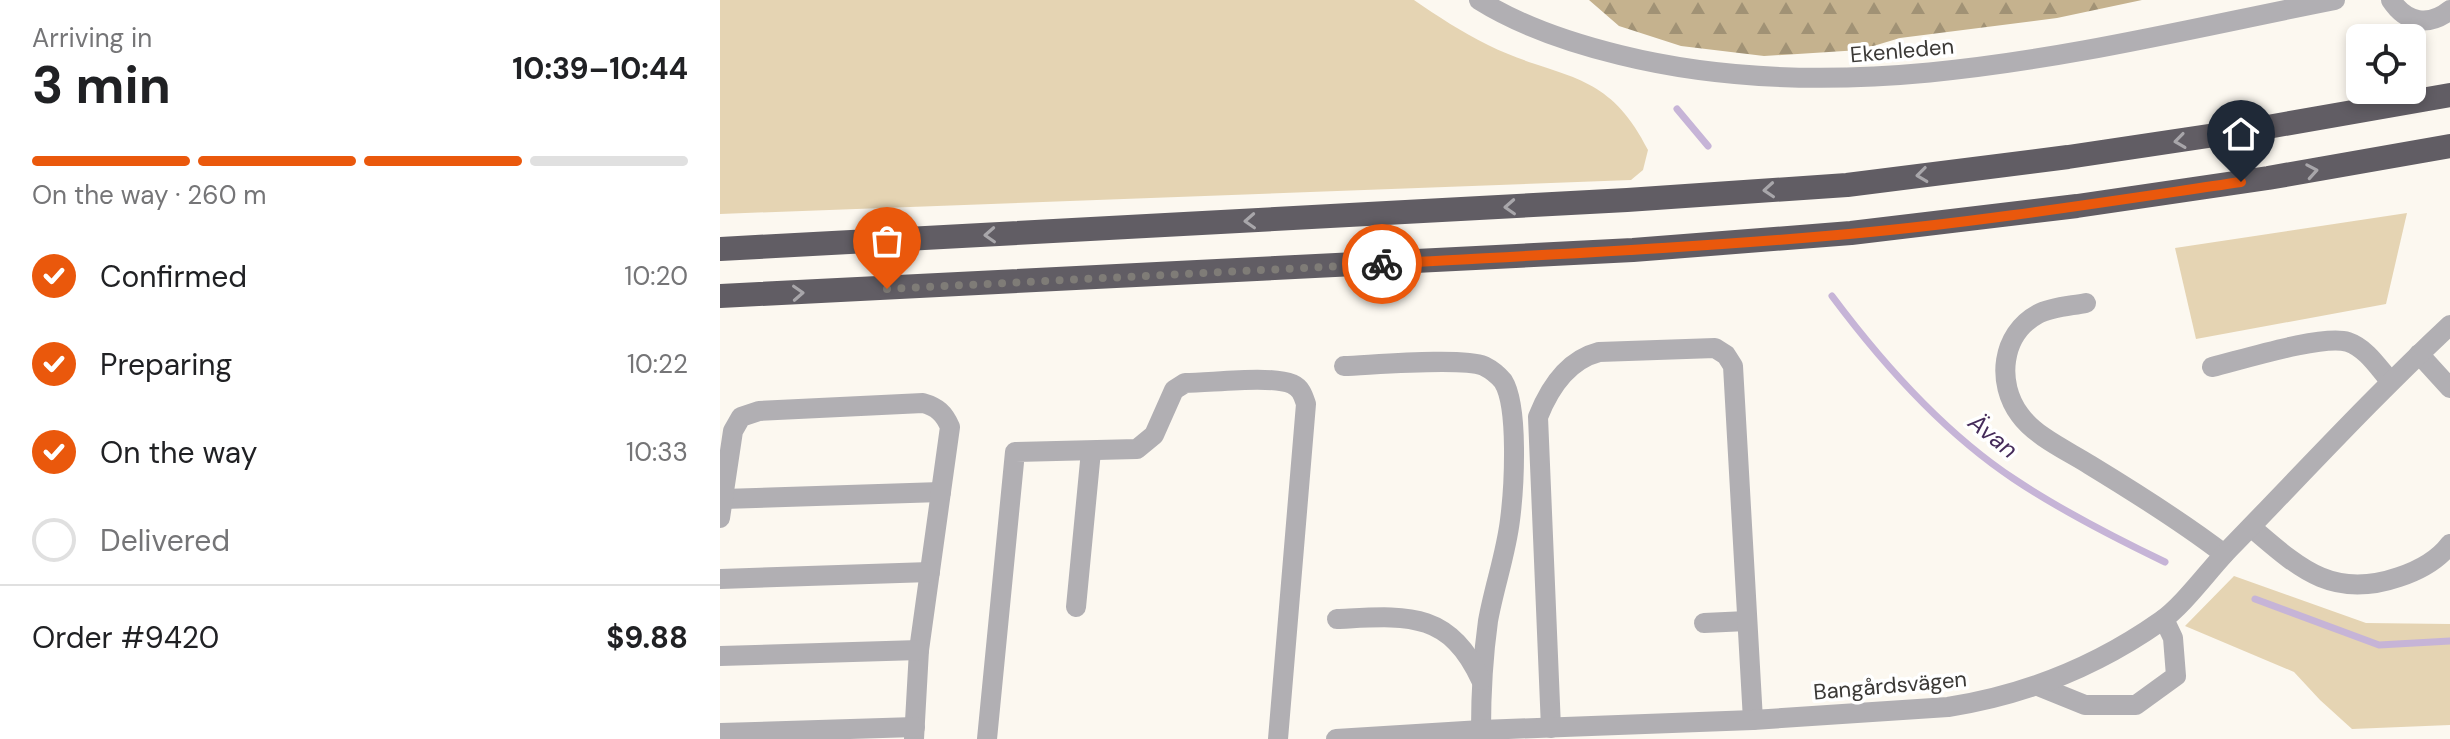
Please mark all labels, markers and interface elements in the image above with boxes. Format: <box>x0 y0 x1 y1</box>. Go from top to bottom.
text: Arriving in <box>32 21 152 55</box>
map controls <box>2346 24 2426 104</box>
button: locate <box>2346 24 2426 104</box>
street label: Ekenleden <box>1849 32 1955 69</box>
text: 10:39–10:44 <box>512 49 688 88</box>
text: 3 min <box>32 51 171 119</box>
pin <box>2207 100 2275 182</box>
icon: home <box>2219 112 2263 156</box>
one-way arrow <box>2173 131 2187 148</box>
one-way arrow <box>2305 163 2319 180</box>
one-way arrow <box>1915 166 1929 183</box>
text: On the way · 260 m <box>32 178 267 212</box>
one-way arrow <box>1762 181 1775 198</box>
one-way arrow <box>1503 198 1516 215</box>
pin <box>853 207 921 289</box>
one-way arrow <box>1243 212 1256 229</box>
icon: bag <box>865 219 909 263</box>
courier <box>1342 224 1422 304</box>
one-way arrow <box>983 226 996 243</box>
icon: bike <box>1360 242 1404 286</box>
icon: check <box>32 254 76 298</box>
text: Confirmed <box>100 257 247 296</box>
text: 10:20 <box>624 259 688 293</box>
one-way arrow <box>792 285 805 302</box>
icon: check <box>32 342 76 386</box>
text: Preparing <box>100 345 232 384</box>
text: 10:22 <box>627 347 688 381</box>
water label: Ävan <box>1962 406 2024 465</box>
icon: check <box>32 430 76 474</box>
text: On the way <box>100 433 257 472</box>
text: 10:33 <box>626 435 688 469</box>
text: Delivered <box>100 521 230 560</box>
text: Order #9420 <box>32 618 219 657</box>
text: $9.88 <box>606 618 688 657</box>
street label: Bangårdsvägen <box>1812 664 1968 707</box>

